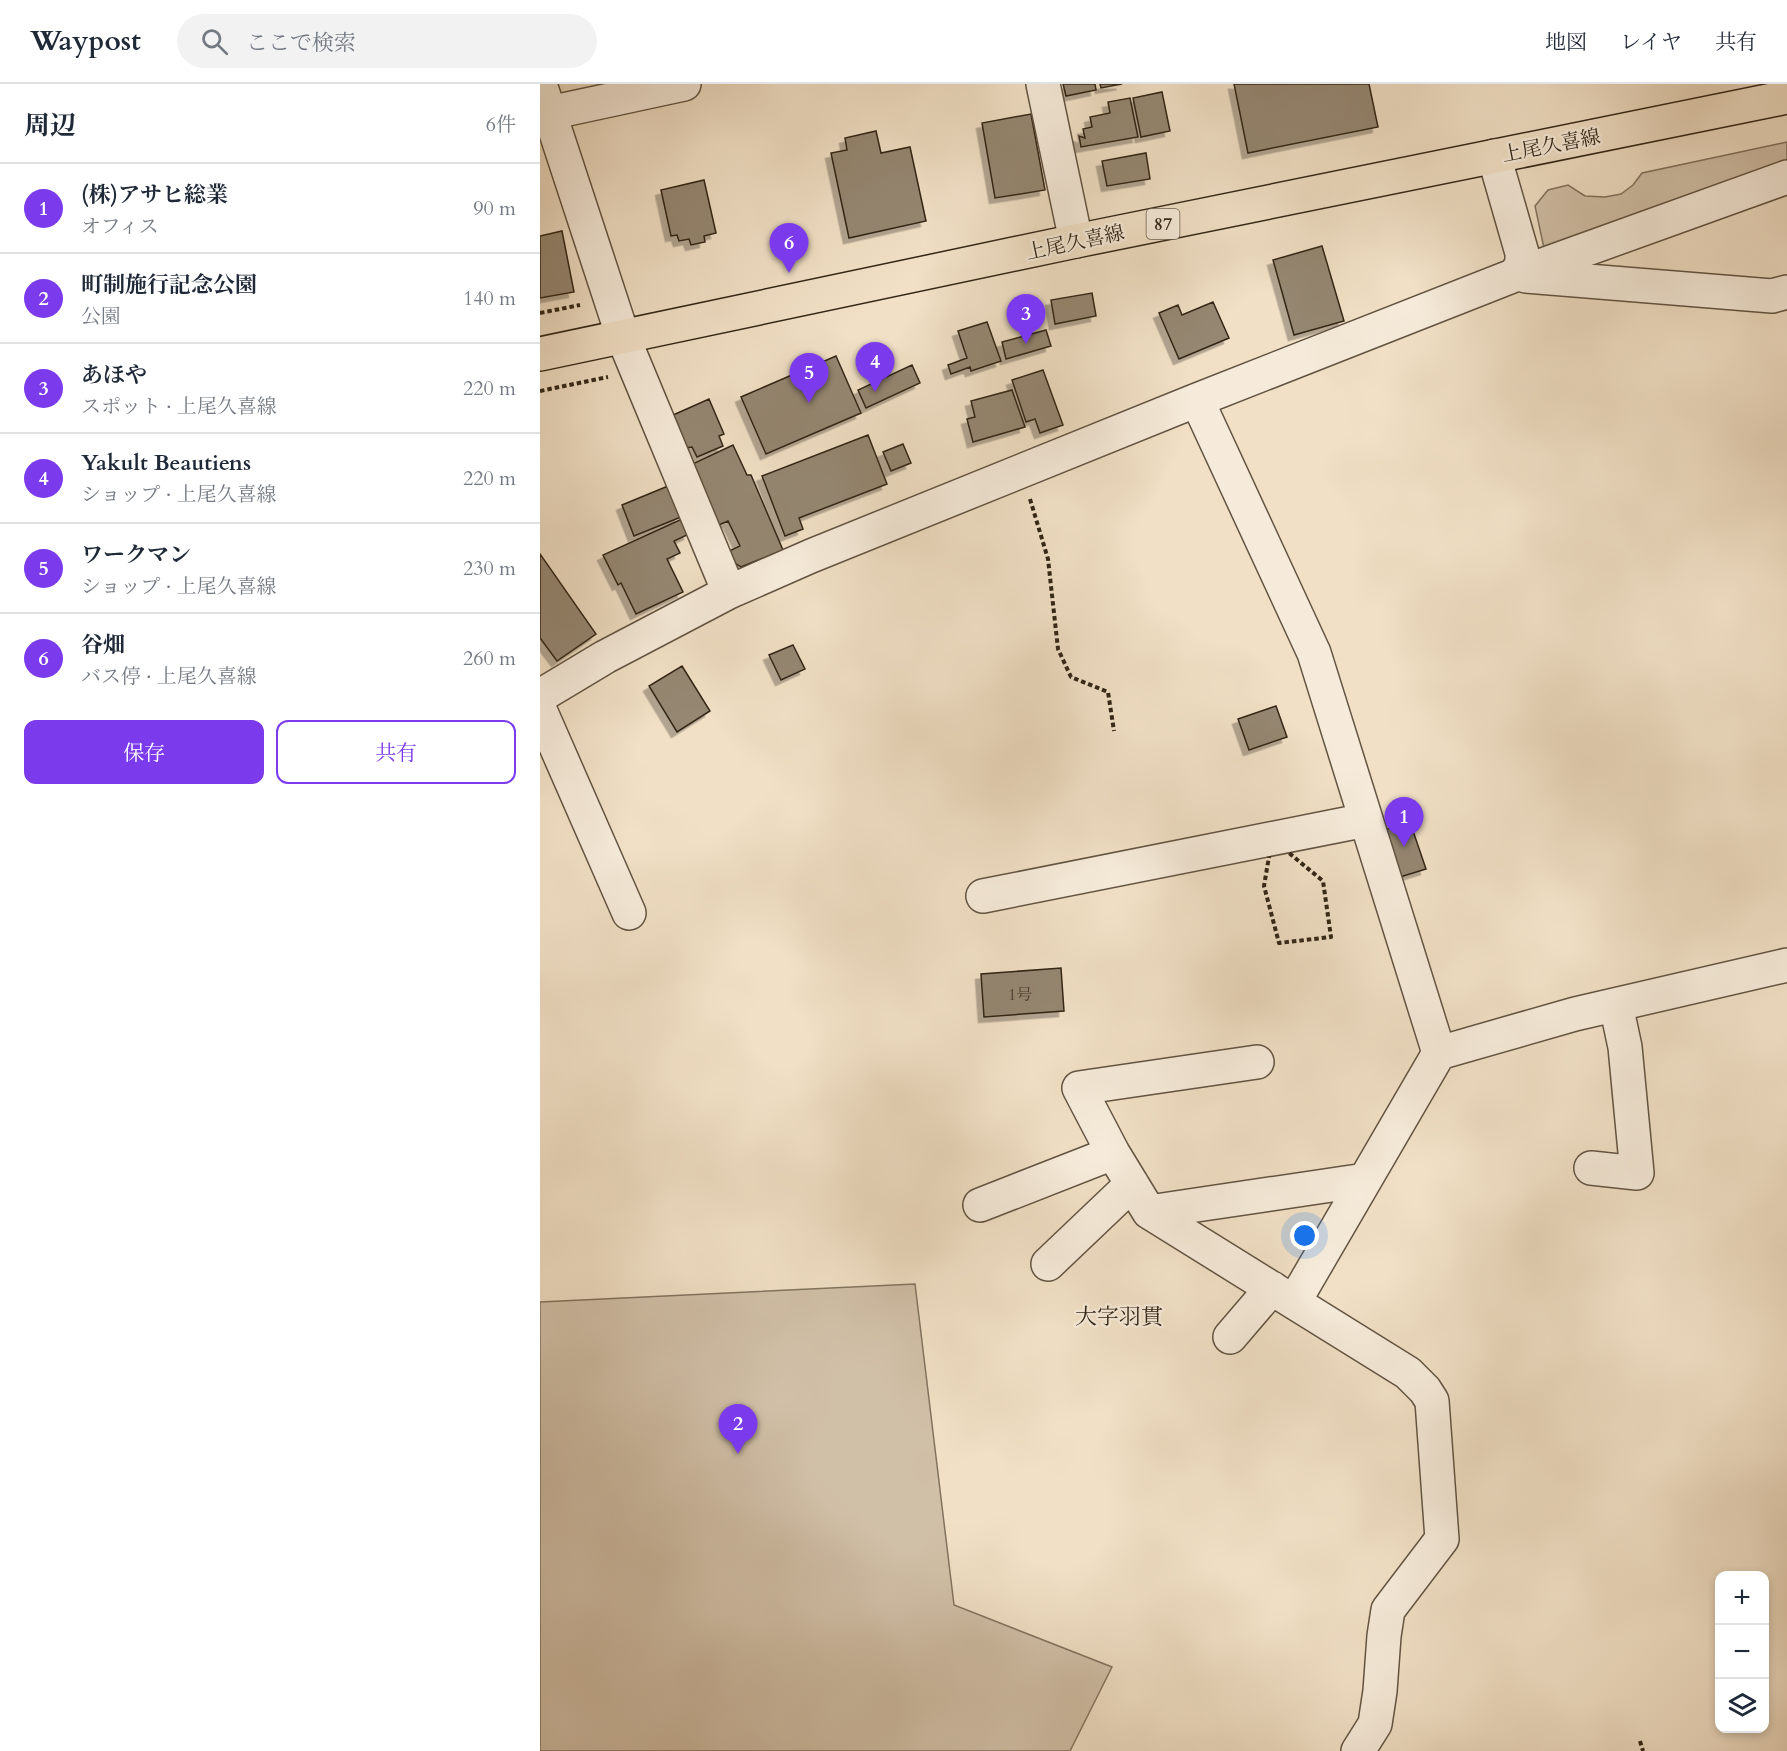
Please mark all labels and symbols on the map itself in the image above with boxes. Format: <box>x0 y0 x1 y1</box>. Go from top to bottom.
street label: 上尾久喜線 <box>1499 123 1603 168</box>
road number: 87 <box>1146 209 1180 239</box>
street label: 上尾久喜線 <box>1023 219 1127 266</box>
pin: 6 <box>770 224 808 273</box>
pin: 3 <box>1006 294 1046 344</box>
pin: 4 <box>856 342 894 392</box>
pin: 5 <box>790 354 828 403</box>
pin: 1 <box>1384 798 1424 847</box>
house number: 1号 <box>1008 984 1032 1006</box>
your location <box>1290 1221 1319 1250</box>
district label: 大字羽貫 <box>1075 1302 1163 1332</box>
pin: 2 <box>718 1404 758 1454</box>

